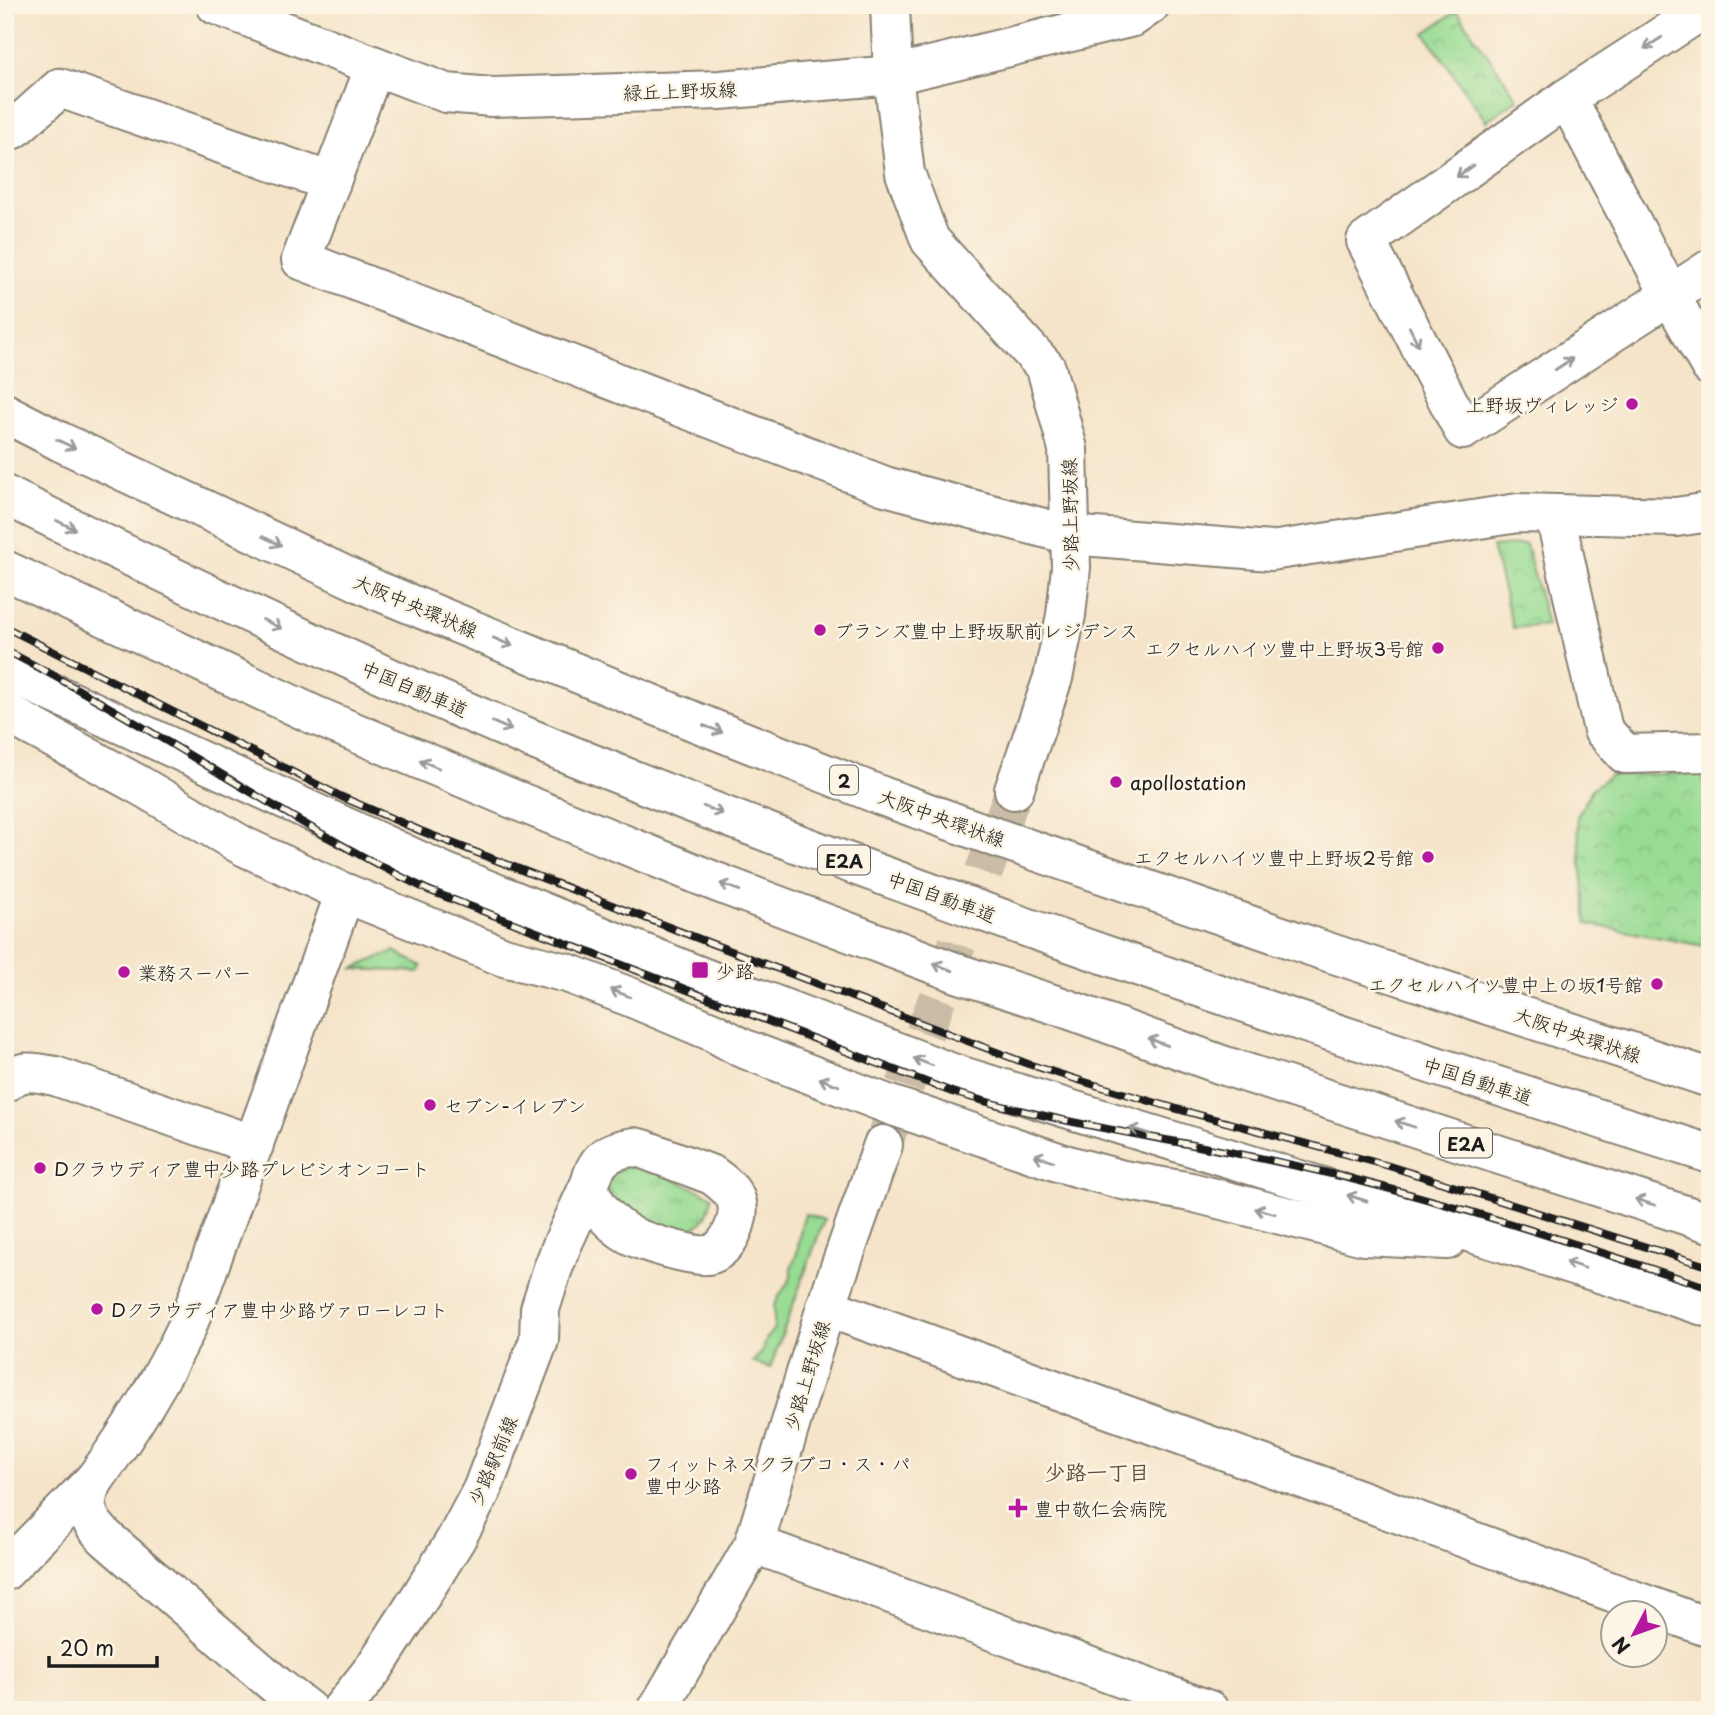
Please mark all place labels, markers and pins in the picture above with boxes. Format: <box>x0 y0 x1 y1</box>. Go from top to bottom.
place label: 上野坂ヴィレッジ <box>1466 390 1618 418</box>
marker: 上野坂ヴィレッジ <box>1624 396 1640 412</box>
place label: ブランズ豊中上野坂駅前レジデンス <box>834 616 1138 644</box>
marker: ブランズ豊中上野坂駅前レジデンス <box>812 622 828 638</box>
place label: エクセルハイツ豊中上野坂3号館 <box>1145 634 1424 662</box>
marker: エクセルハイツ豊中上野坂3号館 <box>1430 640 1446 656</box>
place label: apollostation <box>1130 768 1246 796</box>
marker: apollostation <box>1108 774 1124 790</box>
place label: エクセルハイツ豊中上野坂2号館 <box>1134 843 1414 871</box>
marker: エクセルハイツ豊中上野坂2号館 <box>1420 849 1436 865</box>
place label: 少路 <box>716 956 754 984</box>
place label: 業務スーパー <box>138 958 251 986</box>
marker: 少路 <box>690 960 710 980</box>
marker: 業務スーパー <box>116 964 132 980</box>
place label: エクセルハイツ豊中上の坂1号館 <box>1368 970 1643 998</box>
marker: エクセルハイツ豊中上の坂1号館 <box>1649 976 1665 992</box>
place label: セブン-イレブン <box>444 1091 586 1119</box>
marker: セブン-イレブン <box>422 1097 438 1113</box>
place label: Dクラウディア豊中少路プレビシオンコート <box>54 1154 430 1182</box>
marker: Dクラウディア豊中少路プレビシオンコート <box>32 1160 48 1176</box>
place label: Dクラウディア豊中少路ヴァローレコト <box>111 1295 448 1323</box>
marker: Dクラウディア豊中少路ヴァローレコト <box>89 1301 105 1317</box>
place label: フィットネスクラブコ・ス・パ 豊中少路 <box>645 1449 911 1499</box>
marker: フィットネスクラブコ・ス・パ 豊中少路 <box>623 1466 639 1482</box>
place label: 豊中敬仁会病院 <box>1034 1494 1167 1522</box>
marker: 豊中敬仁会病院 <box>1008 1498 1028 1518</box>

